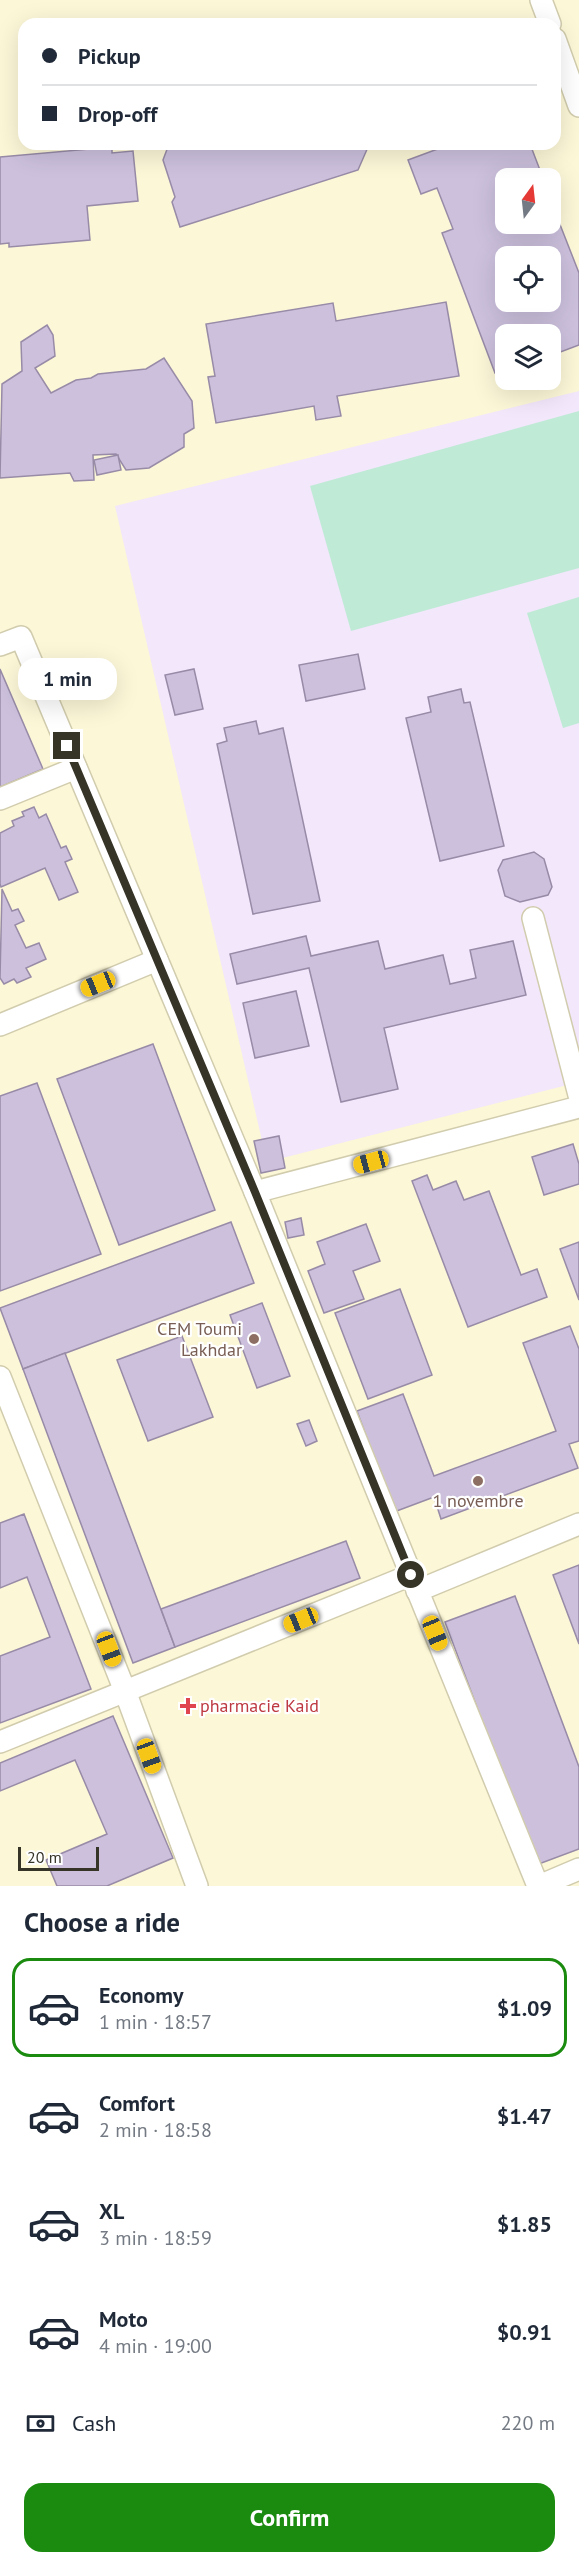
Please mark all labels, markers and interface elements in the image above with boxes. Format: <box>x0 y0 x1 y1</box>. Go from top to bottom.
text: Pickup <box>78 42 141 70</box>
text: Drop-off <box>78 100 157 128</box>
north arrow <box>495 168 561 234</box>
map controls <box>495 168 561 390</box>
button: locate <box>495 246 561 312</box>
button: layers <box>495 324 561 390</box>
callout: 1 min <box>17 659 116 701</box>
text: 1 min <box>43 666 92 692</box>
route end <box>53 732 80 759</box>
car <box>78 969 118 999</box>
car <box>351 1149 391 1175</box>
place label: CEM Toumi Lakhdar <box>157 1317 242 1361</box>
marker: CEM Toumi Lakhdar <box>247 1332 261 1346</box>
marker: 1 novembre <box>471 1474 485 1488</box>
place label: 1 novembre <box>432 1489 524 1512</box>
route start <box>397 1561 424 1588</box>
car <box>281 1605 321 1635</box>
car <box>420 1613 450 1653</box>
car <box>94 1629 124 1669</box>
place label: pharmacie Kaid <box>200 1694 319 1717</box>
marker: pharmacie Kaid <box>181 1699 195 1713</box>
car <box>134 1736 164 1776</box>
scale bar <box>18 1844 99 1872</box>
text: 20 m <box>27 1847 62 1867</box>
text: Choose a ride <box>24 1905 180 1939</box>
icon: car <box>27 1981 81 2035</box>
text: Economy <box>99 1981 183 2009</box>
text: $1.09 <box>497 1994 552 2022</box>
text: 1 min · 18:57 <box>99 2009 212 2035</box>
icon: car <box>27 2089 81 2143</box>
text: Comfort <box>99 2089 175 2117</box>
text: $1.47 <box>497 2102 552 2130</box>
text: 2 min · 18:58 <box>99 2117 212 2143</box>
icon: car <box>27 2197 81 2251</box>
text: XL <box>99 2197 124 2225</box>
text: $1.85 <box>497 2210 552 2238</box>
text: 3 min · 18:59 <box>99 2225 212 2251</box>
icon: car <box>27 2305 81 2359</box>
text: Moto <box>99 2305 148 2333</box>
text: $0.91 <box>497 2318 552 2346</box>
text: 4 min · 19:00 <box>99 2333 212 2359</box>
icon: cash <box>24 2407 57 2440</box>
text: Cash <box>72 2409 116 2437</box>
text: 220 m <box>501 2410 555 2436</box>
button: Confirm <box>24 2483 555 2552</box>

